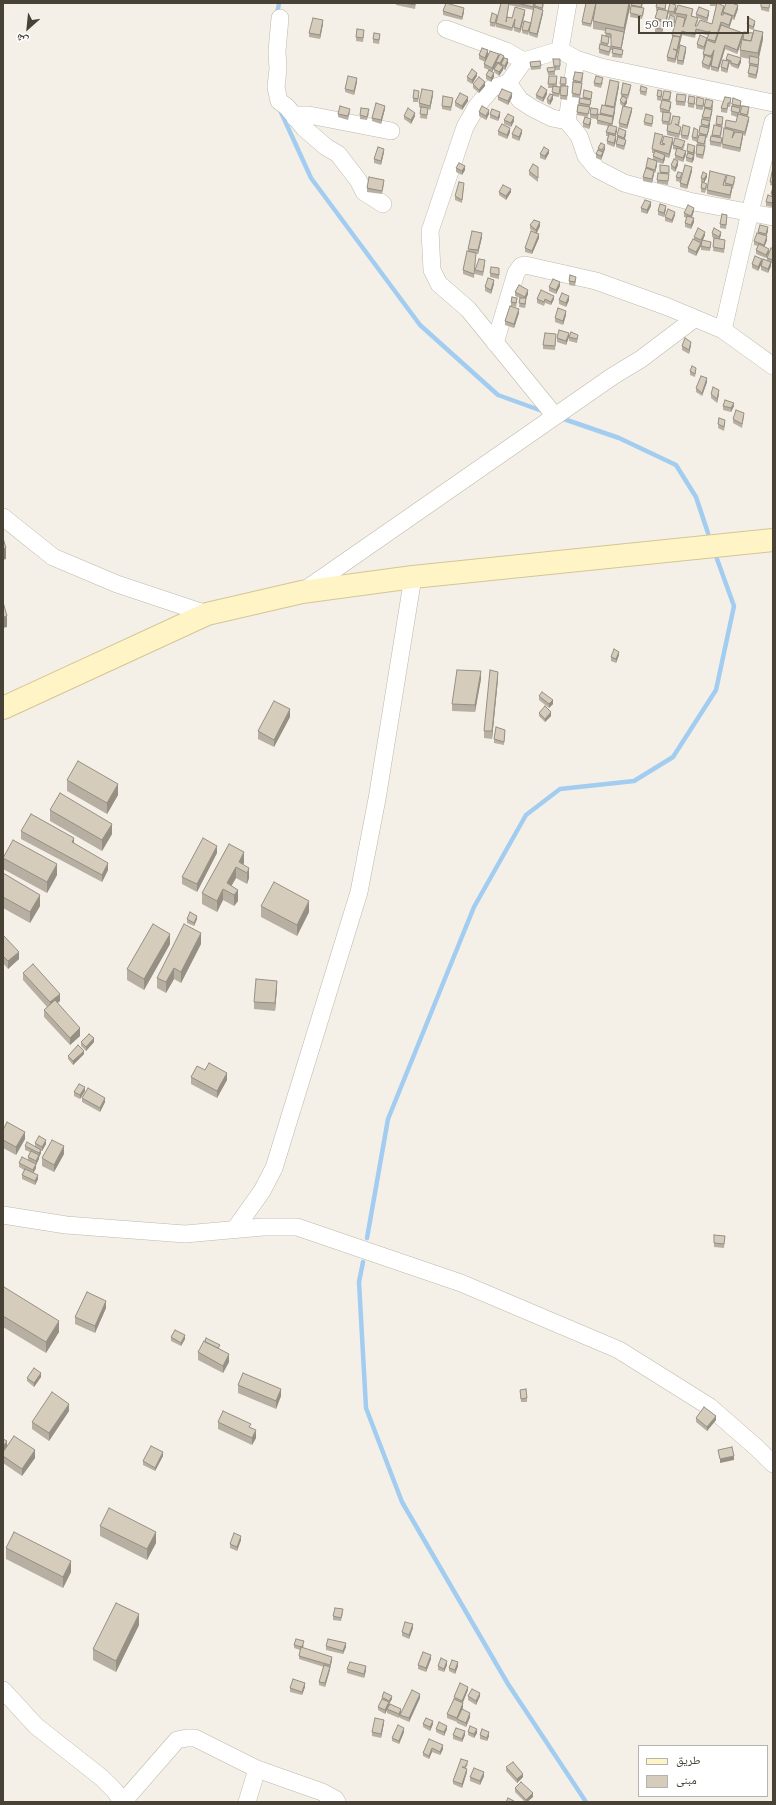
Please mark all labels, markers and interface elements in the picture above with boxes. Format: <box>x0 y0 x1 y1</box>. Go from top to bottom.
north arrow <box>8 8 48 48</box>
scale bar <box>640 8 751 34</box>
text: 50 m <box>645 16 673 30</box>
text: ش <box>14 31 30 48</box>
legend <box>638 1745 768 1797</box>
text: طريق <box>676 1753 701 1767</box>
text: مبنى <box>676 1773 697 1787</box>

